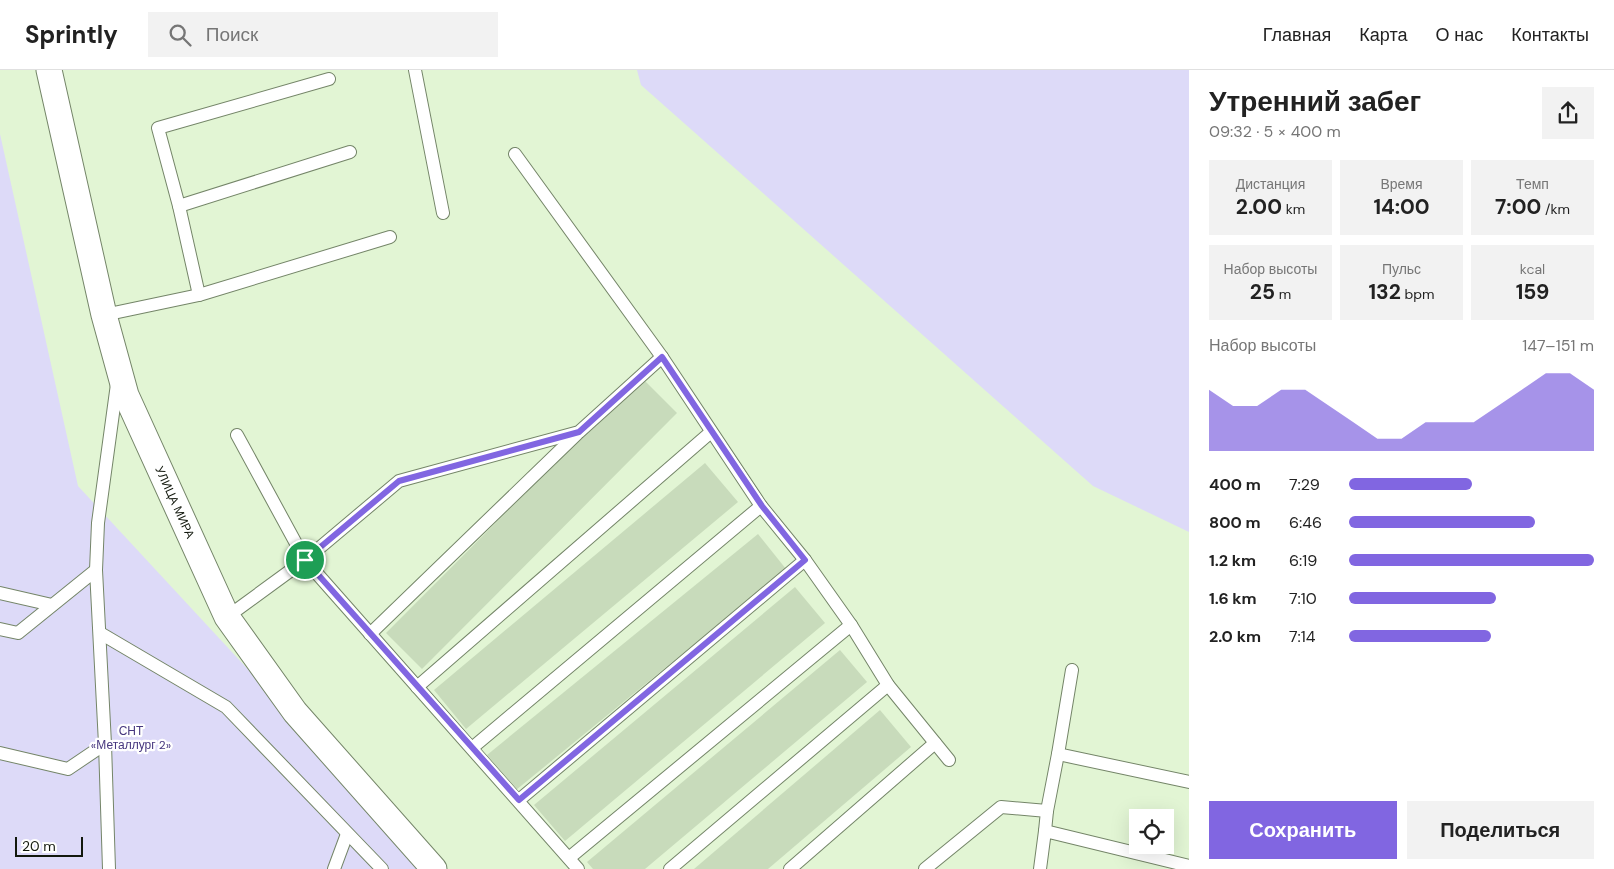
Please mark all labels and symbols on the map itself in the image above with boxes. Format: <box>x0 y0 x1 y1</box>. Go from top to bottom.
street label: УЛИЦА МИРА <box>151 464 198 541</box>
pin <box>284 539 326 581</box>
park label: СНТ «Металлург 2» <box>91 723 171 753</box>
scale bar <box>15 834 82 857</box>

